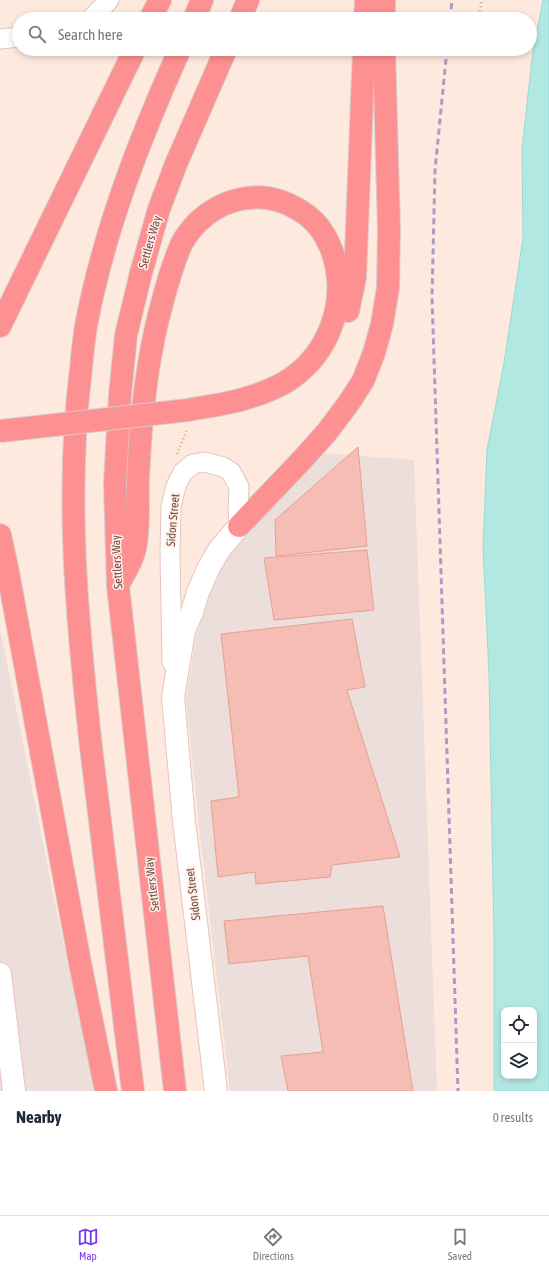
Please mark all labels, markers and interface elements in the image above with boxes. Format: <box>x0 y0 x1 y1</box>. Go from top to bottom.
search box <box>12 12 537 56</box>
icon: search <box>26 23 48 45</box>
text: Search here <box>58 26 123 43</box>
street label: Settlers Way <box>136 214 164 270</box>
street label: Sidon Street <box>164 492 182 547</box>
street label: Settlers Way <box>109 535 125 589</box>
street label: Settlers Way <box>142 856 162 912</box>
street label: Sidon Street <box>183 866 203 921</box>
map controls <box>501 1007 537 1079</box>
button: locate <box>501 1007 537 1043</box>
button: layers <box>501 1043 537 1079</box>
text: Nearby <box>16 1107 62 1127</box>
text: 0 results <box>493 1110 533 1125</box>
tab: Map <box>77 1226 99 1262</box>
tab: Directions <box>253 1226 294 1262</box>
tab: Saved <box>448 1226 472 1262</box>

